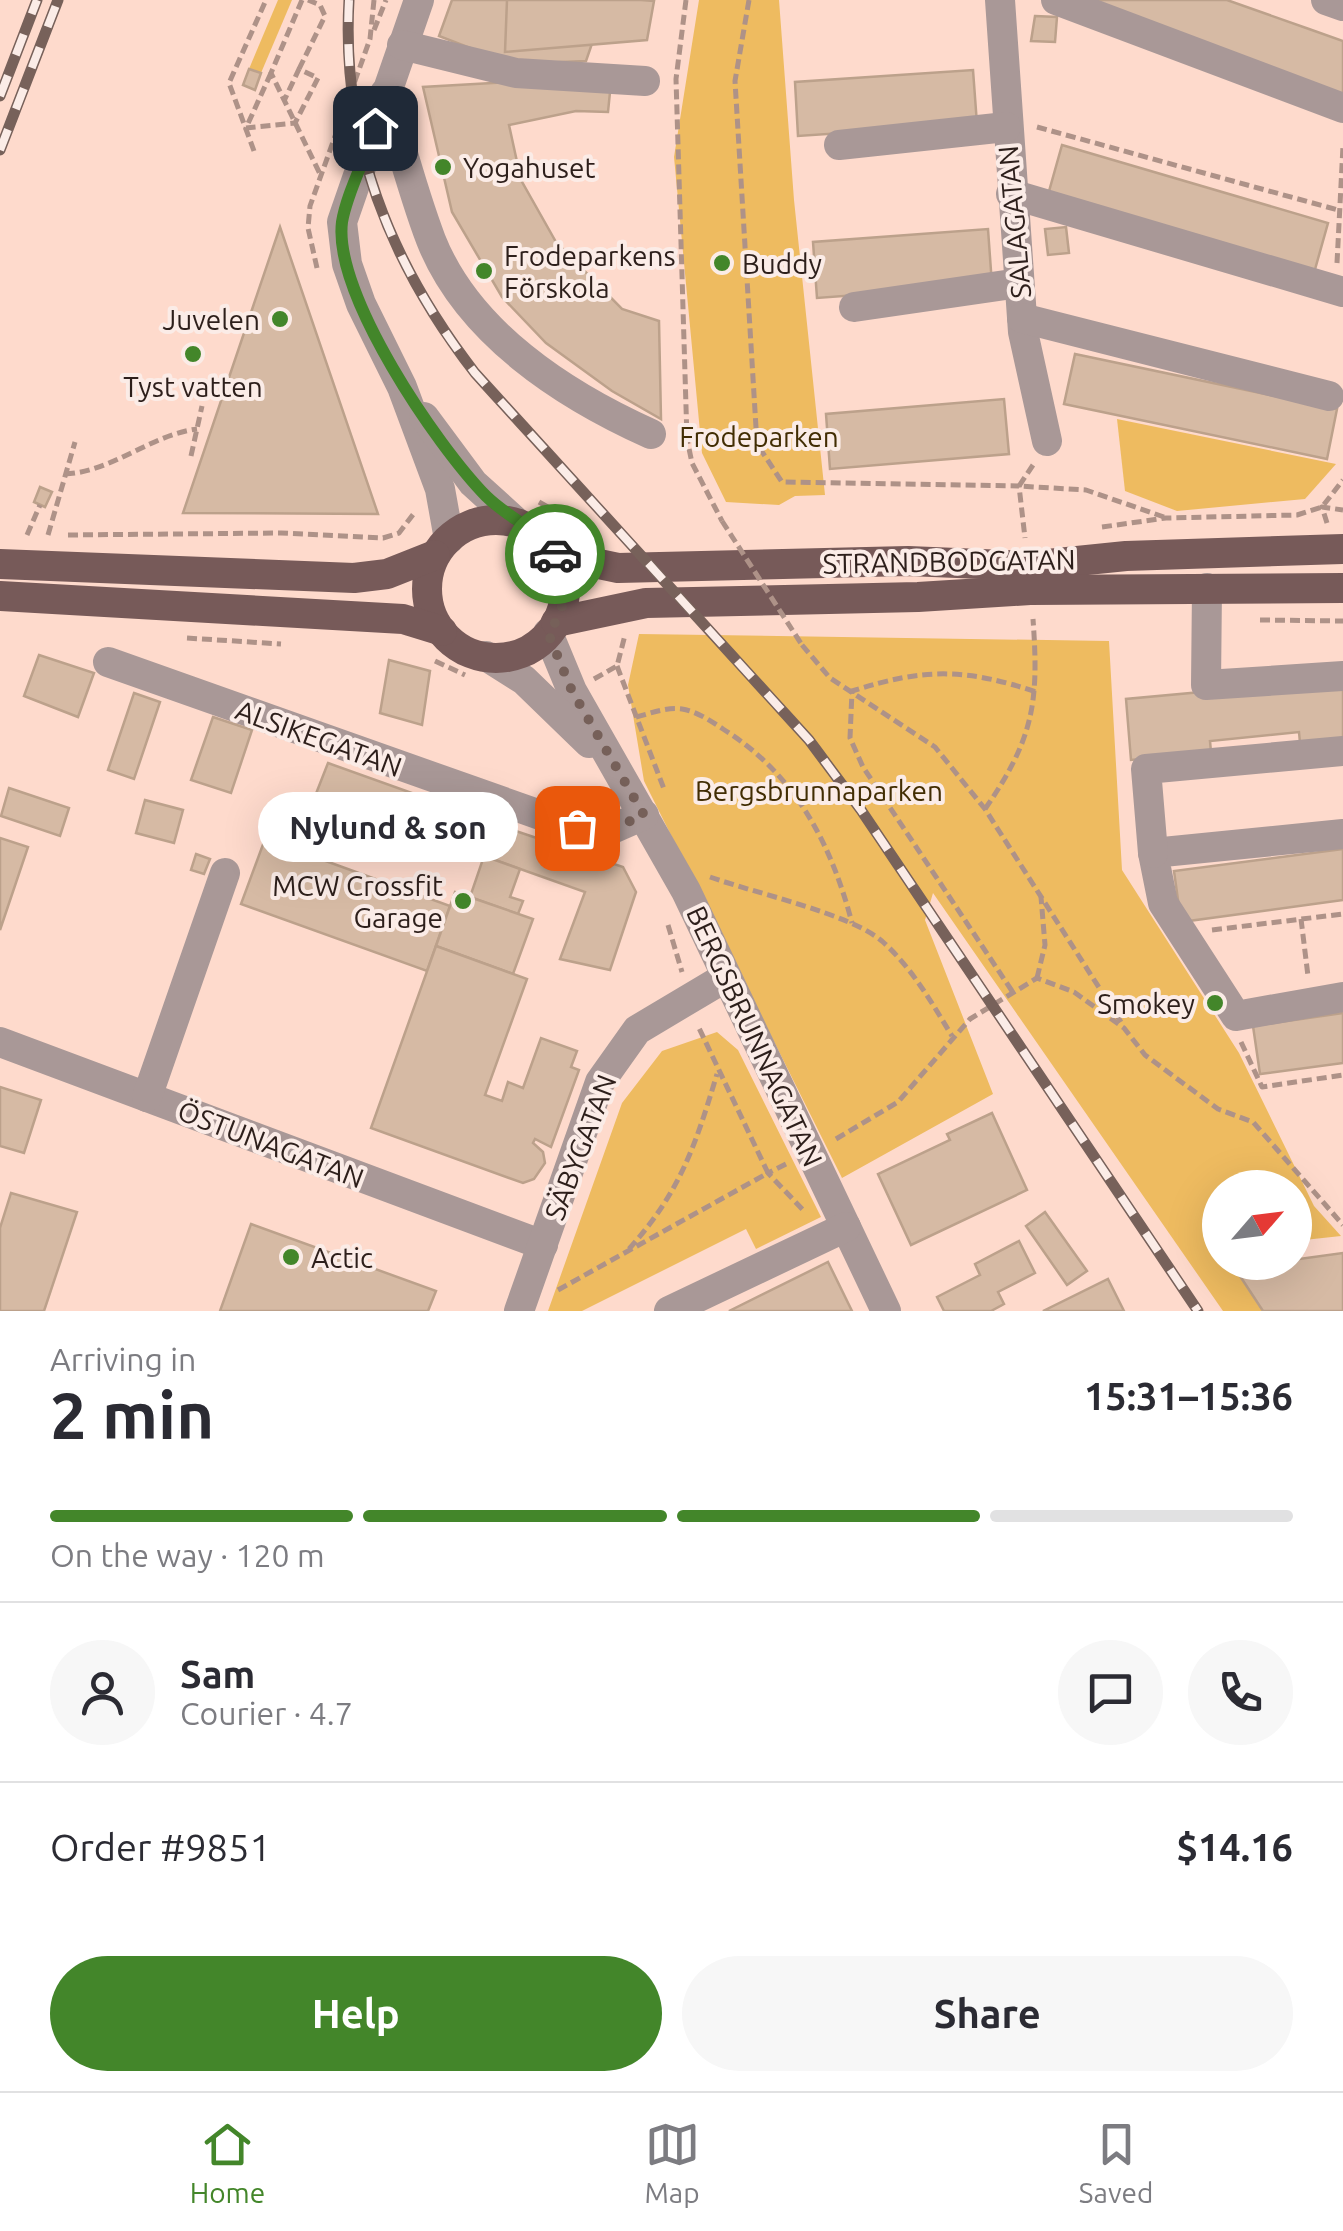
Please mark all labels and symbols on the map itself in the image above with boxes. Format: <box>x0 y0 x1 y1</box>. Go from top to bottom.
pin <box>333 86 418 171</box>
street label: SALAGATAN <box>992 144 1036 300</box>
place label: Yogahuset <box>463 152 595 183</box>
marker: Yogahuset <box>432 156 454 178</box>
place label: Frodeparkens Förskola <box>504 240 676 303</box>
place label: Buddy <box>742 248 822 279</box>
marker: Buddy <box>711 252 733 274</box>
marker: Frodeparkens Förskola <box>473 260 495 282</box>
place label: Juvelen <box>162 304 260 335</box>
marker: Juvelen <box>269 308 291 330</box>
marker: Tyst vatten <box>182 343 204 365</box>
place label: Tyst vatten <box>123 371 263 402</box>
park label: Frodeparken <box>679 421 839 452</box>
courier <box>505 504 605 604</box>
street label: STRANDBODGATAN <box>822 543 1076 579</box>
street label: ALSIKEGATAN <box>232 694 406 782</box>
park label: Bergsbrunnaparken <box>695 775 943 806</box>
pin <box>535 786 620 871</box>
callout: Nylund & son <box>257 793 517 863</box>
place label: MCW Crossfit Garage <box>272 870 443 933</box>
marker: MCW Crossfit Garage <box>452 890 474 912</box>
street label: BERGSBRUNNAGATAN <box>681 901 829 1171</box>
place label: Smokey <box>1097 988 1195 1019</box>
marker: Smokey <box>1204 992 1226 1014</box>
street label: SÄBYGATAN <box>538 1070 622 1224</box>
street label: ÖSTUNAGATAN <box>174 1094 368 1194</box>
north arrow <box>1202 1170 1312 1280</box>
place label: Actic <box>311 1242 373 1273</box>
marker: Actic <box>280 1246 302 1268</box>

